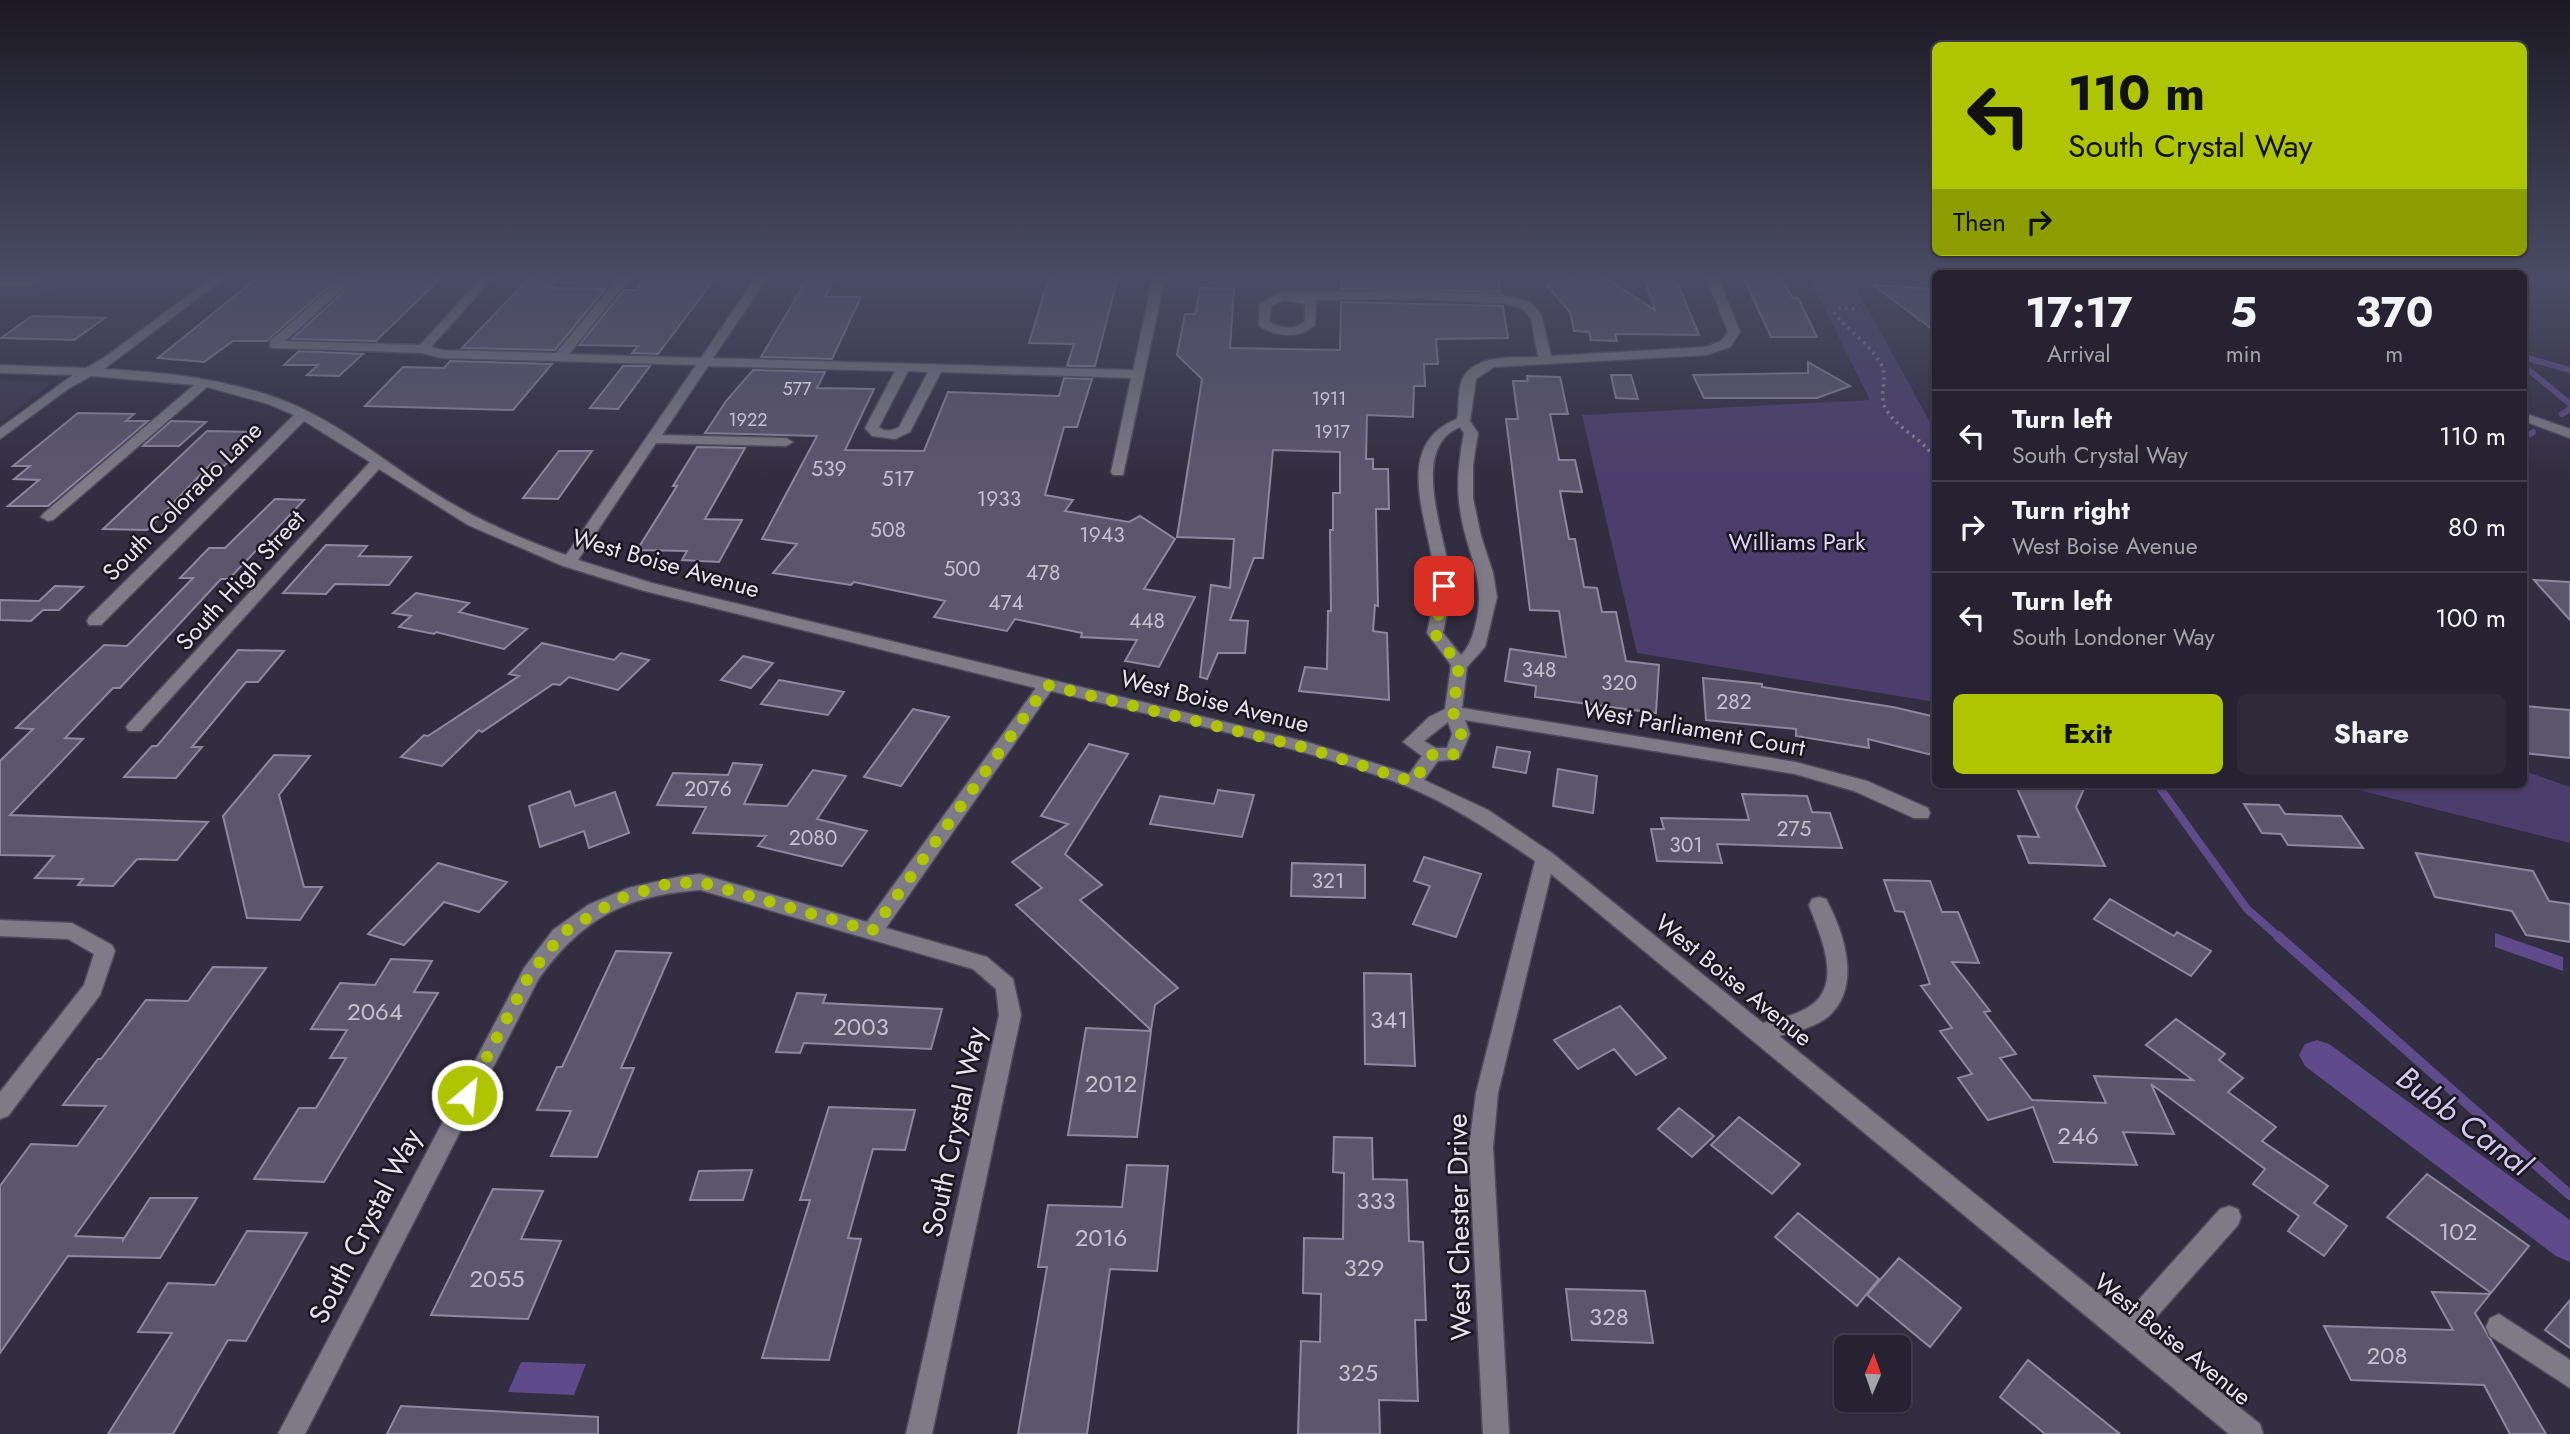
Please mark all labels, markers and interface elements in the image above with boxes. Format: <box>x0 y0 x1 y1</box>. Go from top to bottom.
text: 110 m <box>2068 58 2205 128</box>
icon: left <box>1953 70 2044 161</box>
text: South Crystal Way <box>2068 123 2313 169</box>
text: Then <box>1953 203 2006 241</box>
icon: right <box>2020 203 2058 241</box>
text: 17:17 <box>2025 282 2132 343</box>
text: 5 <box>2230 282 2257 343</box>
text: 370 <box>2355 282 2434 343</box>
text: Arrival <box>2047 337 2111 371</box>
text: min <box>2226 337 2262 371</box>
text: m <box>2385 337 2403 371</box>
house number: 577 <box>782 376 812 402</box>
house number: 1911 <box>1312 386 1346 412</box>
text: Turn left <box>2012 400 2112 438</box>
house number: 1922 <box>729 407 767 433</box>
street label: South Colorado Lane <box>94 413 270 589</box>
icon: left <box>1953 417 1991 455</box>
text: 110 m <box>2439 417 2506 455</box>
house number: 1917 <box>1314 419 1351 445</box>
text: South Crystal Way <box>2012 438 2188 472</box>
house number: 539 <box>811 454 847 484</box>
house number: 517 <box>882 464 914 494</box>
house number: 1933 <box>977 484 1021 514</box>
text: Turn right <box>2012 491 2130 529</box>
street label: South High Street <box>167 502 313 658</box>
icon: right <box>1953 508 1991 546</box>
text: 80 m <box>2448 508 2506 546</box>
house number: 508 <box>870 515 906 545</box>
street label: West Boise Avenue <box>568 520 764 606</box>
house number: 1943 <box>1079 520 1125 550</box>
park label: Williams Park <box>1728 524 1866 559</box>
text: West Boise Avenue <box>2012 529 2198 563</box>
house number: 500 <box>943 554 981 584</box>
pin <box>1414 556 1474 616</box>
house number: 478 <box>1026 558 1060 588</box>
icon: arrive <box>1425 567 1463 605</box>
text: Turn left <box>2012 582 2112 620</box>
house number: 474 <box>988 588 1024 618</box>
icon: left <box>1953 599 1991 637</box>
text: 100 m <box>2435 599 2506 637</box>
house number: 448 <box>1129 606 1165 636</box>
text: South Londoner Way <box>2012 620 2215 654</box>
house number: 348 <box>1521 655 1557 685</box>
street label: West Boise Avenue <box>1117 661 1313 741</box>
house number: 320 <box>1601 668 1637 698</box>
house number: 282 <box>1716 687 1752 717</box>
street label: West Parliament Court <box>1580 691 1808 765</box>
button: Exit <box>1953 694 2223 774</box>
button: Share <box>2237 694 2506 774</box>
house number: 2076 <box>684 774 732 804</box>
house number: 275 <box>1777 814 1811 844</box>
house number: 2080 <box>789 823 837 853</box>
house number: 301 <box>1669 830 1703 860</box>
house number: 321 <box>1312 866 1344 896</box>
street label: West Boise Avenue <box>1648 905 1820 1055</box>
house number: 2064 <box>347 994 403 1029</box>
house number: 341 <box>1370 1002 1408 1037</box>
house number: 2003 <box>833 1009 889 1044</box>
street label: South Crystal Way <box>912 1022 996 1241</box>
water label: Bubb Canal <box>2387 1055 2543 1188</box>
position arrow <box>430 1058 504 1132</box>
house number: 2012 <box>1085 1066 1137 1101</box>
street label: West Chester Drive <box>1437 1113 1481 1341</box>
house number: 246 <box>2057 1118 2099 1153</box>
street label: South Crystal Way <box>298 1121 432 1331</box>
house number: 333 <box>1356 1183 1396 1218</box>
house number: 102 <box>2439 1214 2477 1249</box>
house number: 2016 <box>1075 1220 1127 1255</box>
house number: 329 <box>1344 1250 1384 1285</box>
house number: 2055 <box>469 1261 525 1296</box>
street label: West Boise Avenue <box>2087 1264 2259 1414</box>
house number: 328 <box>1589 1299 1629 1334</box>
north arrow <box>1834 1335 1911 1412</box>
map controls <box>1834 1335 1911 1412</box>
house number: 208 <box>2366 1338 2408 1373</box>
house number: 325 <box>1338 1355 1378 1390</box>

